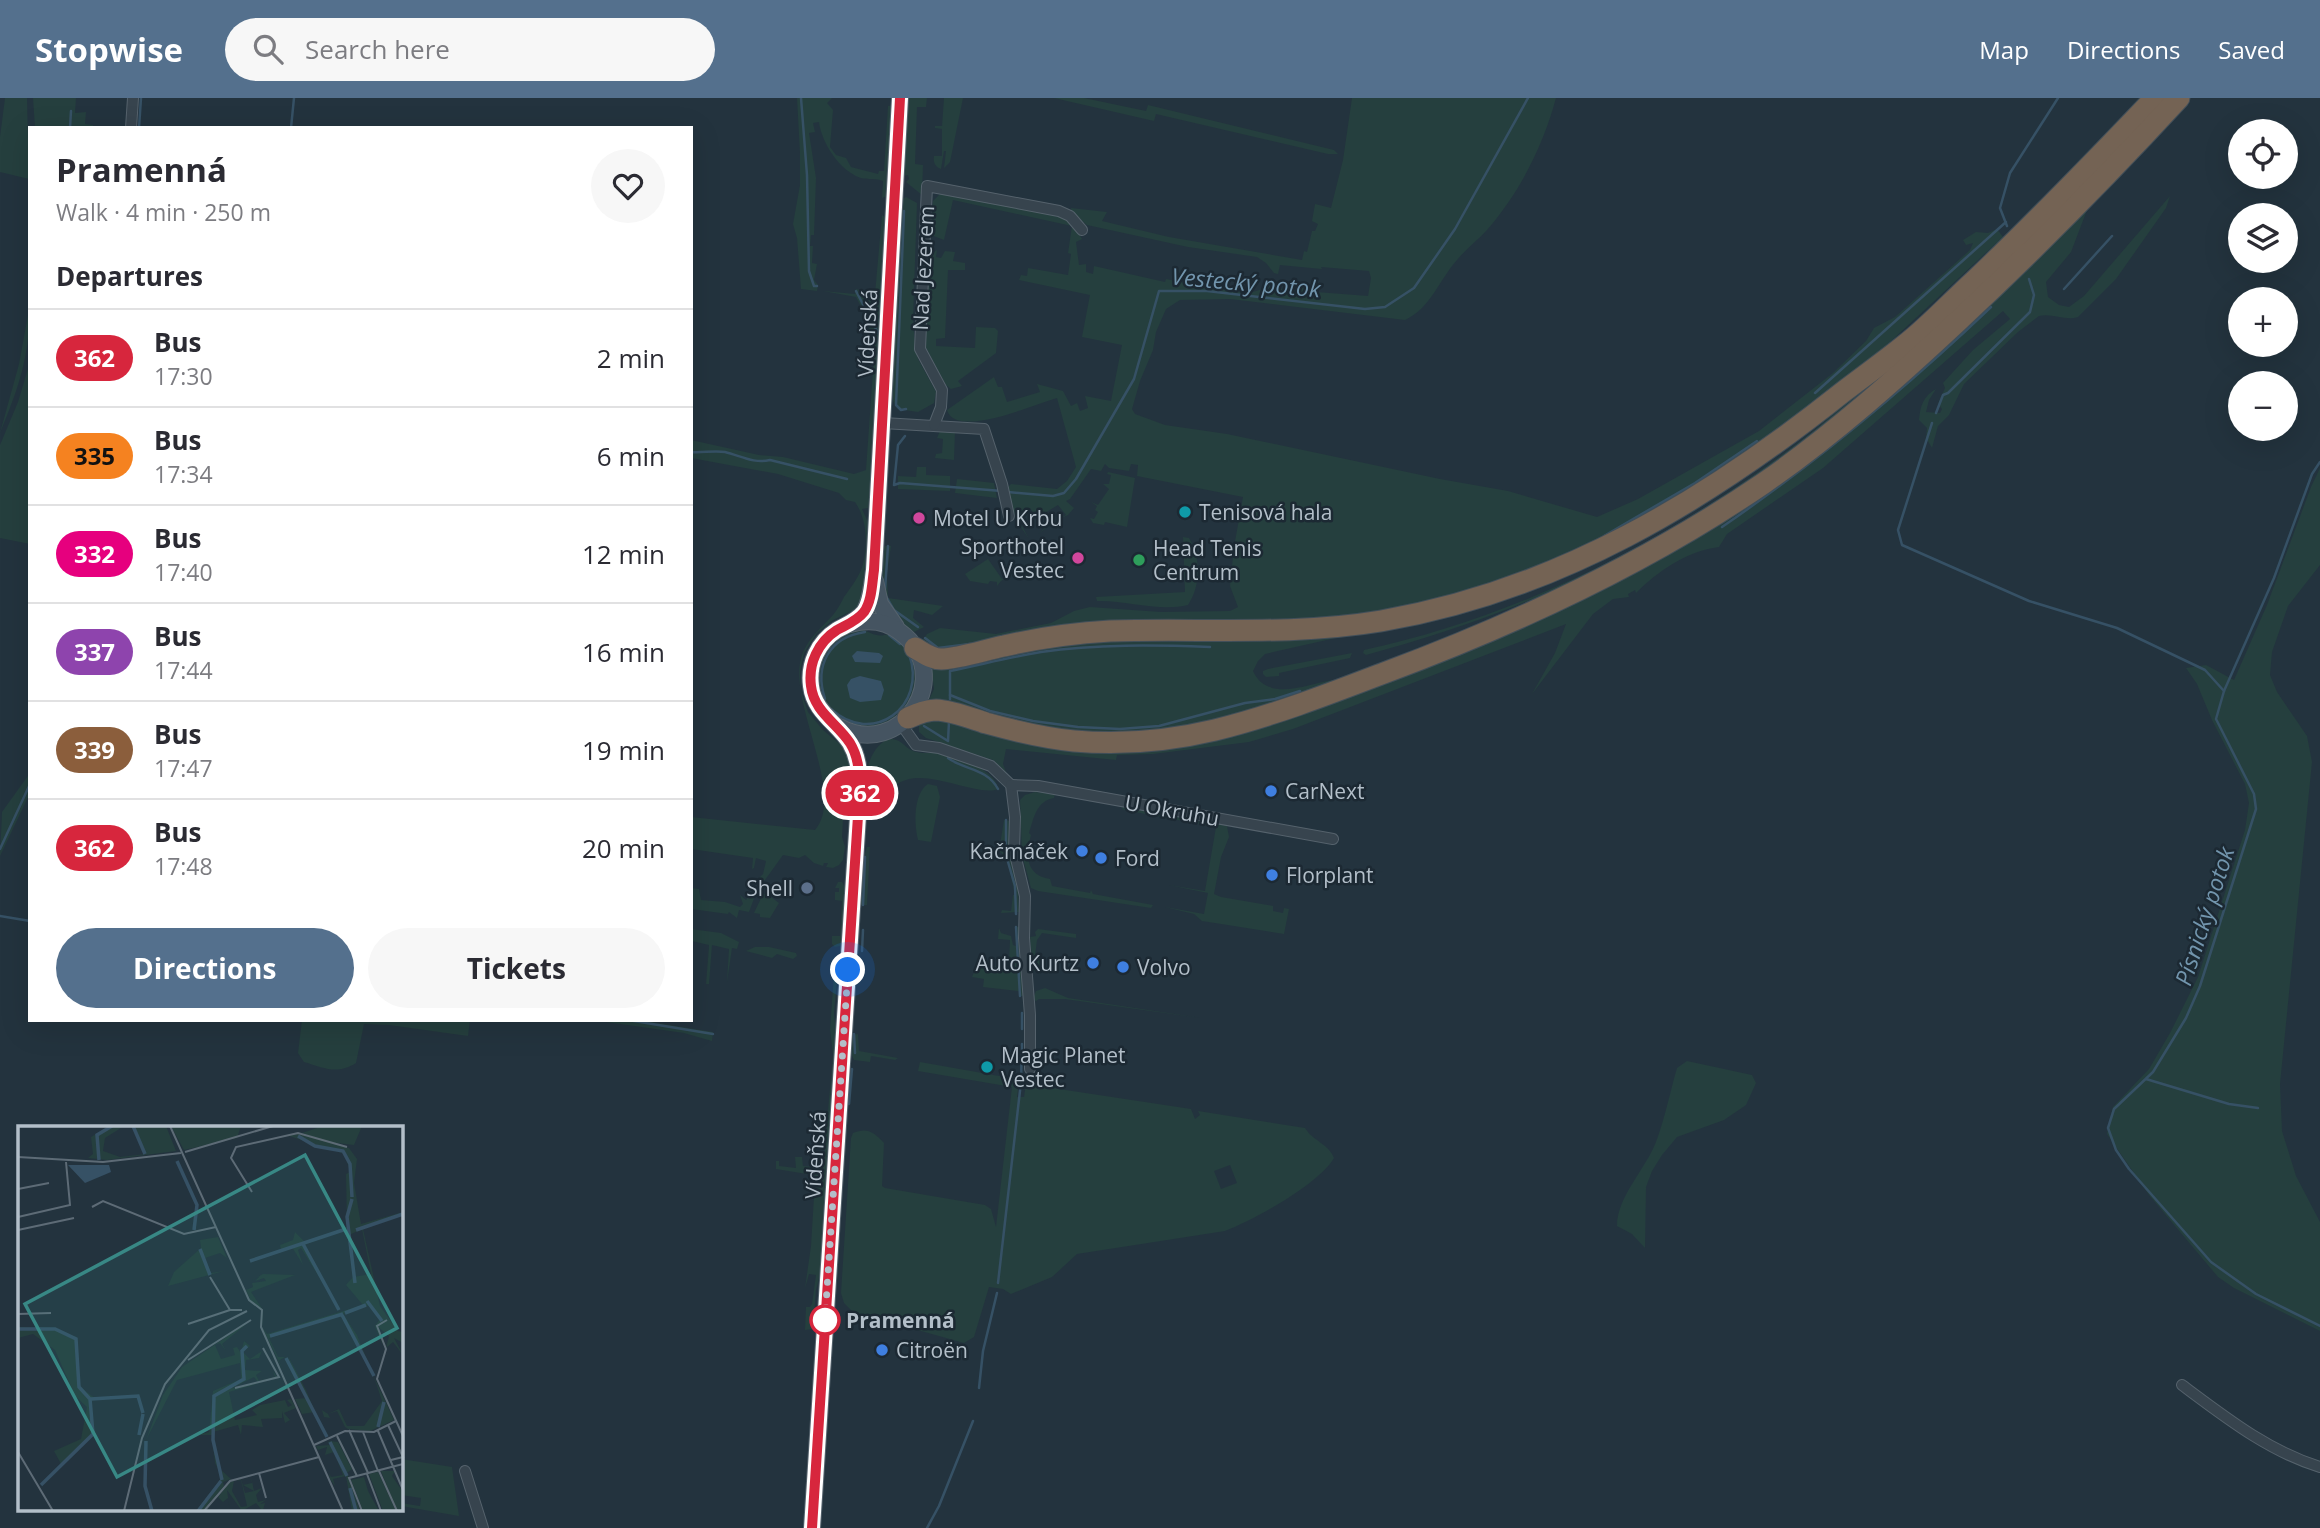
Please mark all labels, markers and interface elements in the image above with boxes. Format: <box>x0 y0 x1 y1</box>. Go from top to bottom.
search box <box>225 18 715 81</box>
text: Stopwise <box>35 27 183 72</box>
icon: search <box>249 30 287 68</box>
text: Search here <box>305 31 450 67</box>
text: Map <box>1979 33 2029 66</box>
text: Directions <box>2067 33 2180 66</box>
text: Saved <box>2218 33 2285 66</box>
map controls <box>2228 119 2298 441</box>
button: locate <box>2228 119 2298 189</box>
text: Pramenná <box>56 147 227 192</box>
button: heart <box>591 149 665 223</box>
text: Walk · 4 min · 250 m <box>56 196 271 228</box>
button: layers <box>2228 203 2298 273</box>
street label: Nad Jezerem <box>906 205 940 331</box>
text: Departures <box>56 258 203 294</box>
water label: Vestecký potok <box>1170 260 1323 305</box>
button: + <box>2228 287 2298 357</box>
street label: Vídeňská <box>851 288 883 378</box>
text: Bus <box>154 324 201 360</box>
text: 2 min <box>597 340 665 376</box>
text: 362 <box>74 341 115 374</box>
text: 17:30 <box>154 360 213 392</box>
button: − <box>2228 371 2298 441</box>
text: Bus <box>154 422 201 458</box>
text: 6 min <box>597 438 665 474</box>
text: 335 <box>74 439 115 472</box>
text: 17:34 <box>154 458 213 490</box>
place label: Tenisová hala <box>1199 498 1332 526</box>
place label: Motel U Krbu <box>933 504 1063 532</box>
marker: Tenisová hala <box>1177 504 1193 520</box>
marker: Motel U Krbu <box>911 510 927 526</box>
text: Bus <box>154 520 201 556</box>
place label: Sporthotel Vestec <box>961 532 1064 584</box>
place label: Head Tenis Centrum <box>1153 534 1262 586</box>
text: 12 min <box>582 536 665 572</box>
text: 332 <box>74 537 115 570</box>
marker: Sporthotel Vestec <box>1070 550 1086 566</box>
marker: Head Tenis Centrum <box>1131 552 1147 568</box>
text: 17:40 <box>154 556 213 588</box>
text: Bus <box>154 618 201 654</box>
text: 16 min <box>582 634 665 670</box>
text: 337 <box>74 635 115 668</box>
text: 17:44 <box>154 654 213 686</box>
text: Bus <box>154 716 201 752</box>
text: 19 min <box>582 732 665 768</box>
text: 339 <box>74 733 115 766</box>
text: 17:47 <box>154 752 213 784</box>
line badge: 362 <box>820 770 900 816</box>
text: 362 <box>839 776 881 809</box>
place label: CarNext <box>1285 777 1365 805</box>
marker: CarNext <box>1263 783 1279 799</box>
street label: U Okruhu <box>1123 788 1221 832</box>
text: Bus <box>154 814 201 850</box>
text: 20 min <box>582 830 665 866</box>
text: 362 <box>74 831 115 864</box>
place label: Kačmáček <box>969 837 1068 865</box>
water label: Písnický potok <box>2167 842 2242 989</box>
marker: Kačmáček <box>1074 843 1090 859</box>
place label: Ford <box>1115 844 1160 872</box>
text: 17:48 <box>154 850 213 882</box>
marker: Ford <box>1093 850 1109 866</box>
place label: Florplant <box>1286 861 1374 889</box>
marker: Florplant <box>1264 867 1280 883</box>
place label: Shell <box>746 874 793 902</box>
marker: Shell <box>799 880 815 896</box>
button: Directions <box>56 928 354 1008</box>
button: Tickets <box>368 928 665 1008</box>
place label: Auto Kurtz <box>976 949 1079 977</box>
your location <box>830 952 865 987</box>
place label: Volvo <box>1137 953 1191 981</box>
marker: Auto Kurtz <box>1085 955 1101 971</box>
marker: Volvo <box>1115 959 1131 975</box>
place label: Magic Planet Vestec <box>1001 1041 1126 1093</box>
marker: Magic Planet Vestec <box>979 1059 995 1075</box>
street label: Vídeňská <box>798 1110 832 1200</box>
inset map <box>18 1126 402 1510</box>
marker: Pramenná <box>810 1305 840 1335</box>
place label: Pramenná <box>846 1306 955 1334</box>
place label: Citroën <box>896 1336 968 1364</box>
marker: Citroën <box>874 1342 890 1358</box>

